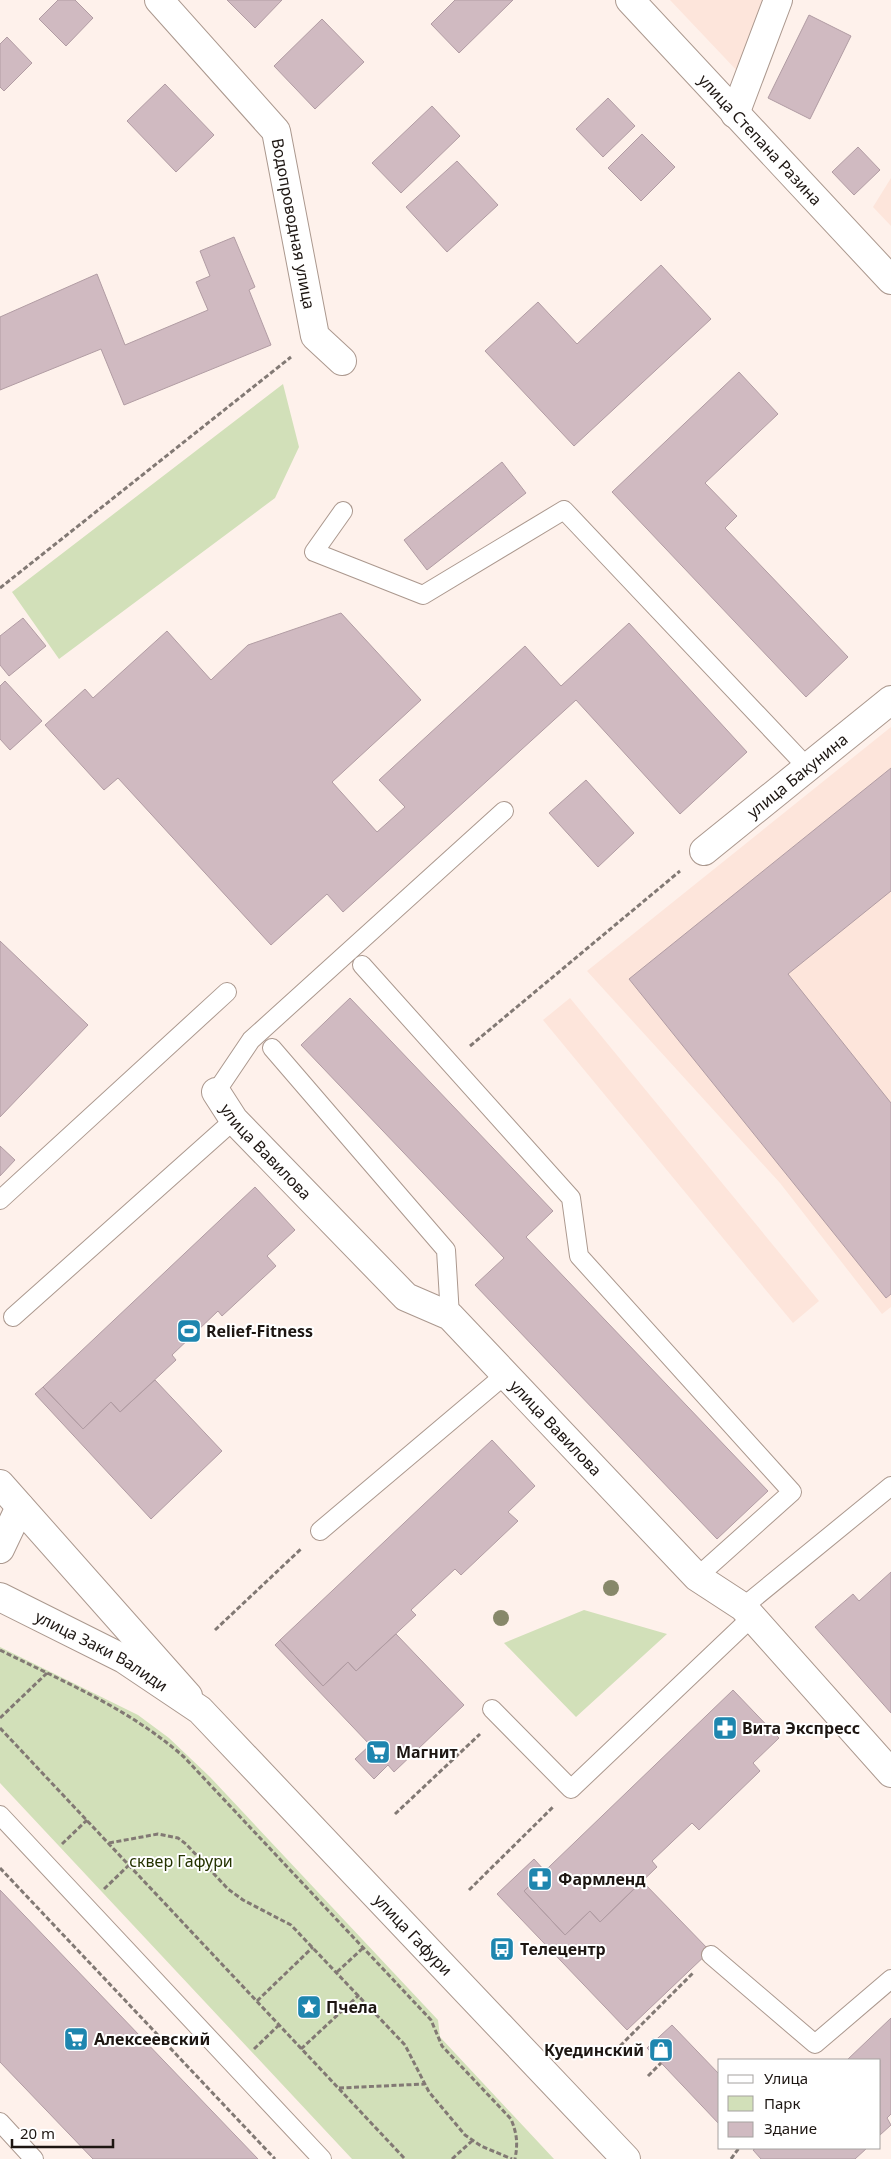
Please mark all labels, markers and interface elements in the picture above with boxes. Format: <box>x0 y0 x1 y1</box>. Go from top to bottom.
street label: улица Степана Разина <box>694 69 827 210</box>
street label: Водопроводная улица <box>267 136 321 311</box>
street label: улица Бакунина <box>742 728 852 823</box>
street label: улица Вавилова <box>215 1099 317 1204</box>
sports icon: Relief-Fitness <box>176 1318 202 1344</box>
place label: Relief-Fitness <box>206 1320 313 1342</box>
street label: улица Вавилова <box>505 1375 607 1481</box>
street label: улица Заки Валиди <box>31 1605 172 1696</box>
pharmacy icon: Вита Экспресс <box>712 1715 738 1741</box>
place label: Вита Экспресс <box>742 1717 860 1739</box>
supermarket icon: Магнит <box>365 1739 391 1765</box>
place label: Магнит <box>396 1741 458 1763</box>
park label: сквер Гафури <box>129 1850 233 1872</box>
pharmacy icon: Фармленд <box>527 1866 553 1892</box>
place label: Фармленд <box>558 1868 646 1890</box>
street label: улица Гафури <box>369 1889 457 1980</box>
bus stop icon: Телецентр <box>489 1936 515 1962</box>
place label: Телецентр <box>520 1938 606 1960</box>
place icon: Пчела <box>296 1994 322 2020</box>
place label: Пчела <box>326 1996 377 2018</box>
supermarket icon: Алексеевский <box>63 2026 89 2052</box>
place label: Алексеевский <box>94 2028 210 2050</box>
shop icon: Куединский <box>648 2037 674 2063</box>
place label: Куединский <box>544 2039 644 2061</box>
legend <box>718 2059 881 2149</box>
text: Улица <box>764 2068 808 2088</box>
text: Парк <box>764 2093 800 2113</box>
scale bar <box>12 2116 114 2148</box>
text: Здание <box>764 2118 817 2138</box>
text: 20 m <box>20 2123 55 2143</box>

